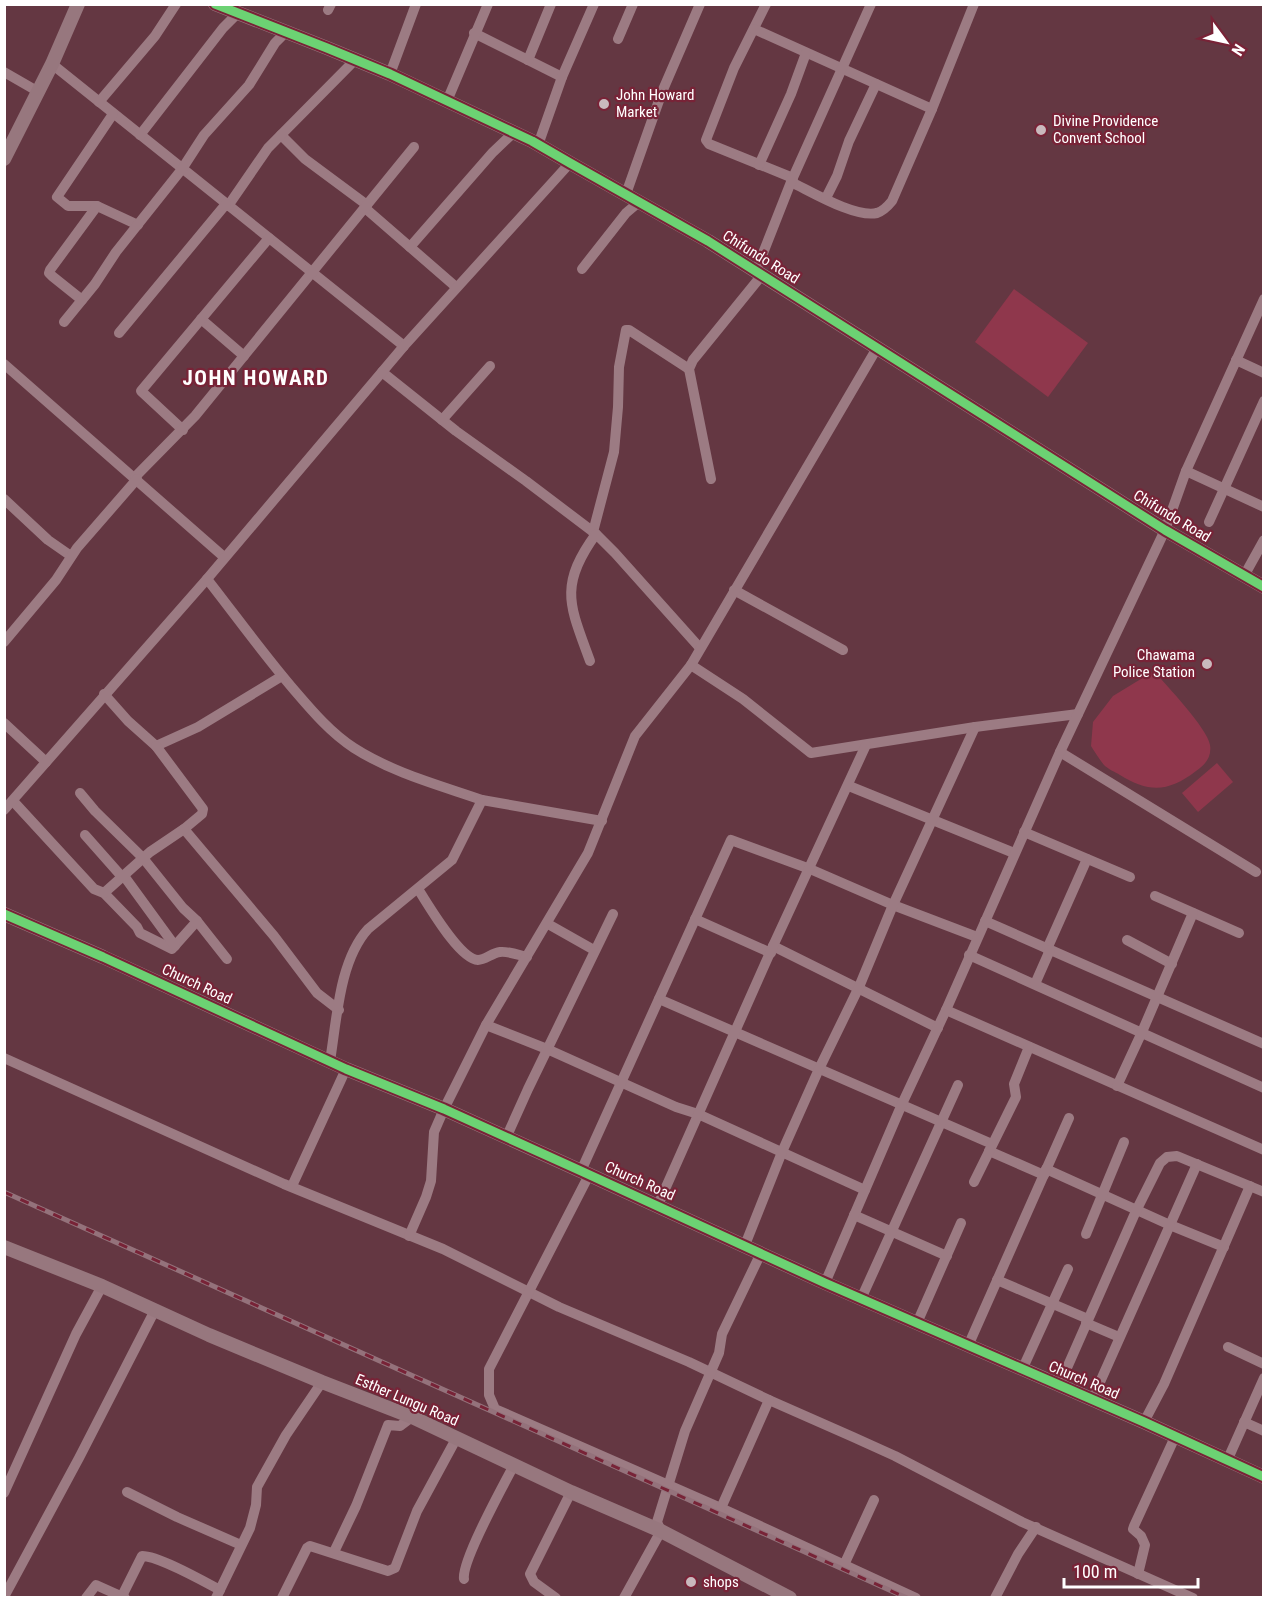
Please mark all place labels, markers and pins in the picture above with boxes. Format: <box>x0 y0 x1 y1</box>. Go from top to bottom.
place label: John Howard Market <box>616 86 694 121</box>
marker: John Howard Market <box>597 97 611 111</box>
place label: Divine Providence Convent School <box>1053 112 1158 147</box>
marker: Divine Providence Convent School <box>1034 123 1048 137</box>
place label: Chawama Police Station <box>1113 646 1195 681</box>
marker: Chawama Police Station <box>1200 657 1214 671</box>
place label: shops <box>703 1573 739 1591</box>
marker: shops <box>684 1575 698 1589</box>

